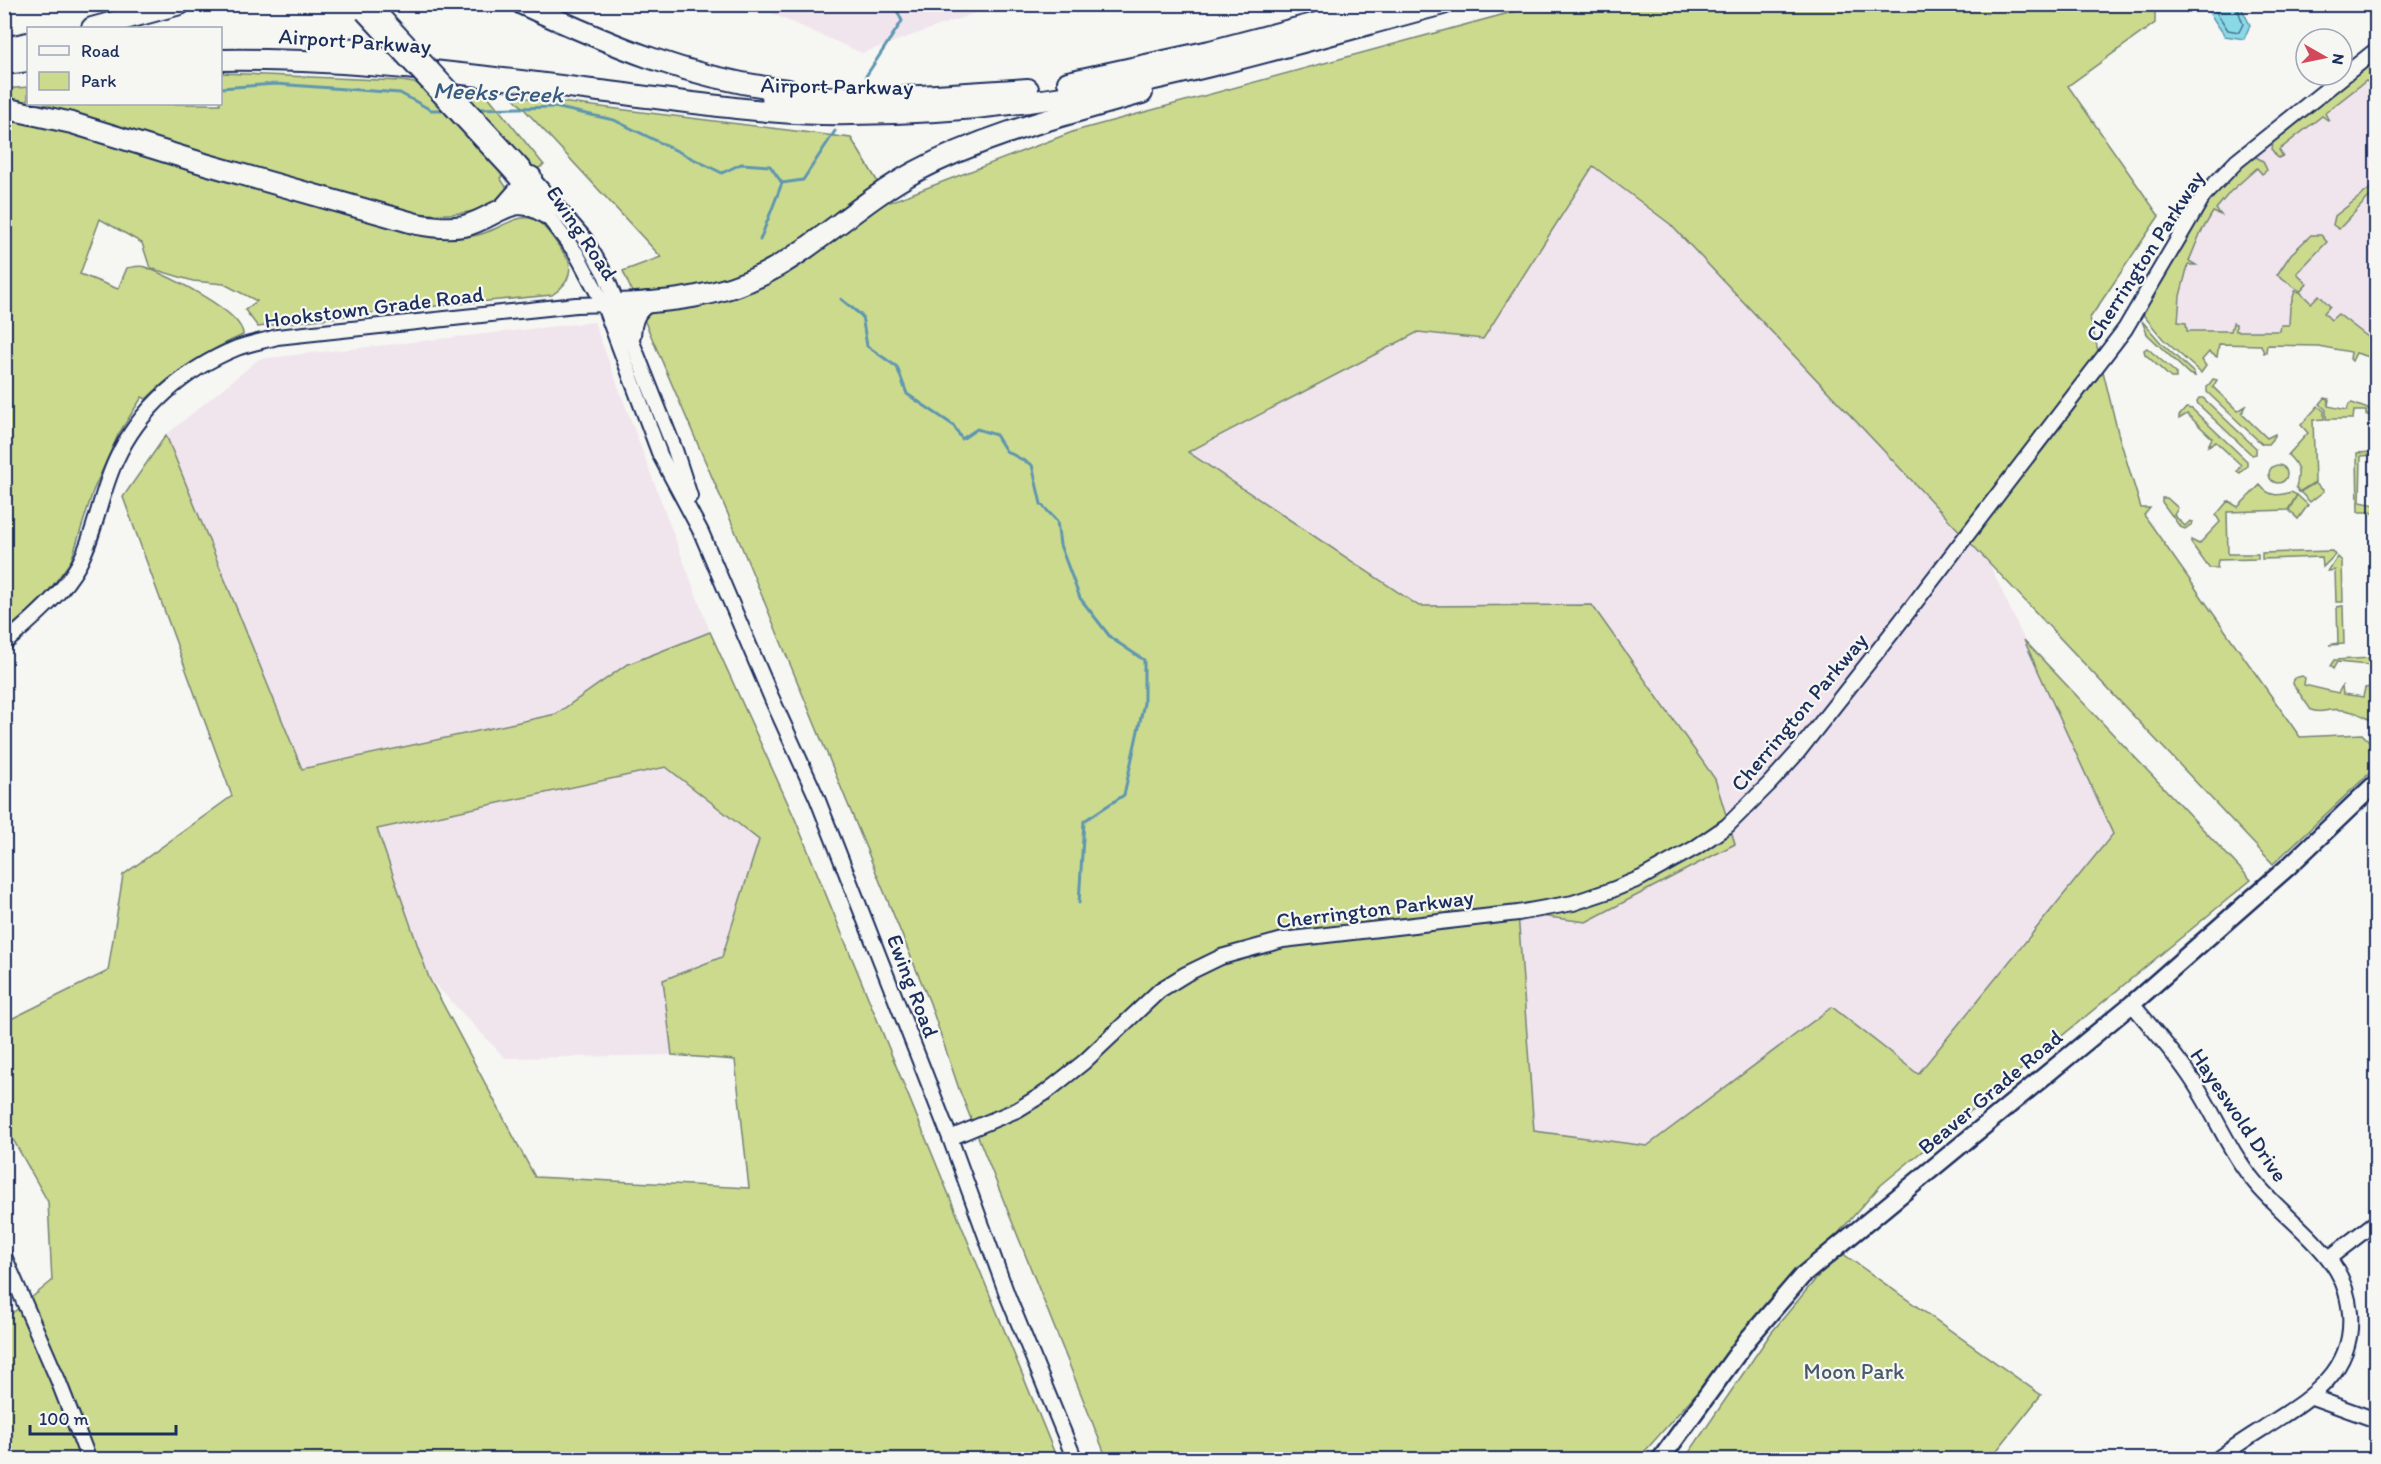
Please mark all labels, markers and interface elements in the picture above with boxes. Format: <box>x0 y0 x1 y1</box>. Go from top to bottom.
street label: Airport Parkway <box>278 22 433 60</box>
legend <box>27 27 222 105</box>
north arrow <box>2294 27 2354 87</box>
text: Road <box>81 40 120 62</box>
text: N <box>2328 52 2349 66</box>
text: Park <box>81 70 116 92</box>
street label: Airport Parkway <box>760 71 914 101</box>
water label: Meeks Creek <box>432 75 565 109</box>
street label: Cherrington Parkway <box>2080 165 2211 347</box>
street label: Ewing Road <box>540 180 624 286</box>
street label: Hookstown Grade Road <box>263 280 485 334</box>
street label: Cherrington Parkway <box>1725 627 1874 797</box>
street label: Cherrington Parkway <box>1275 883 1476 935</box>
street label: Ewing Road <box>881 931 945 1041</box>
street label: Beaver Grade Road <box>1912 1023 2068 1160</box>
street label: Hayeswold Drive <box>2184 1043 2294 1187</box>
park label: Moon Park <box>1804 1358 1905 1385</box>
scale bar <box>30 1398 176 1436</box>
text: 100 m <box>39 1408 89 1430</box>

